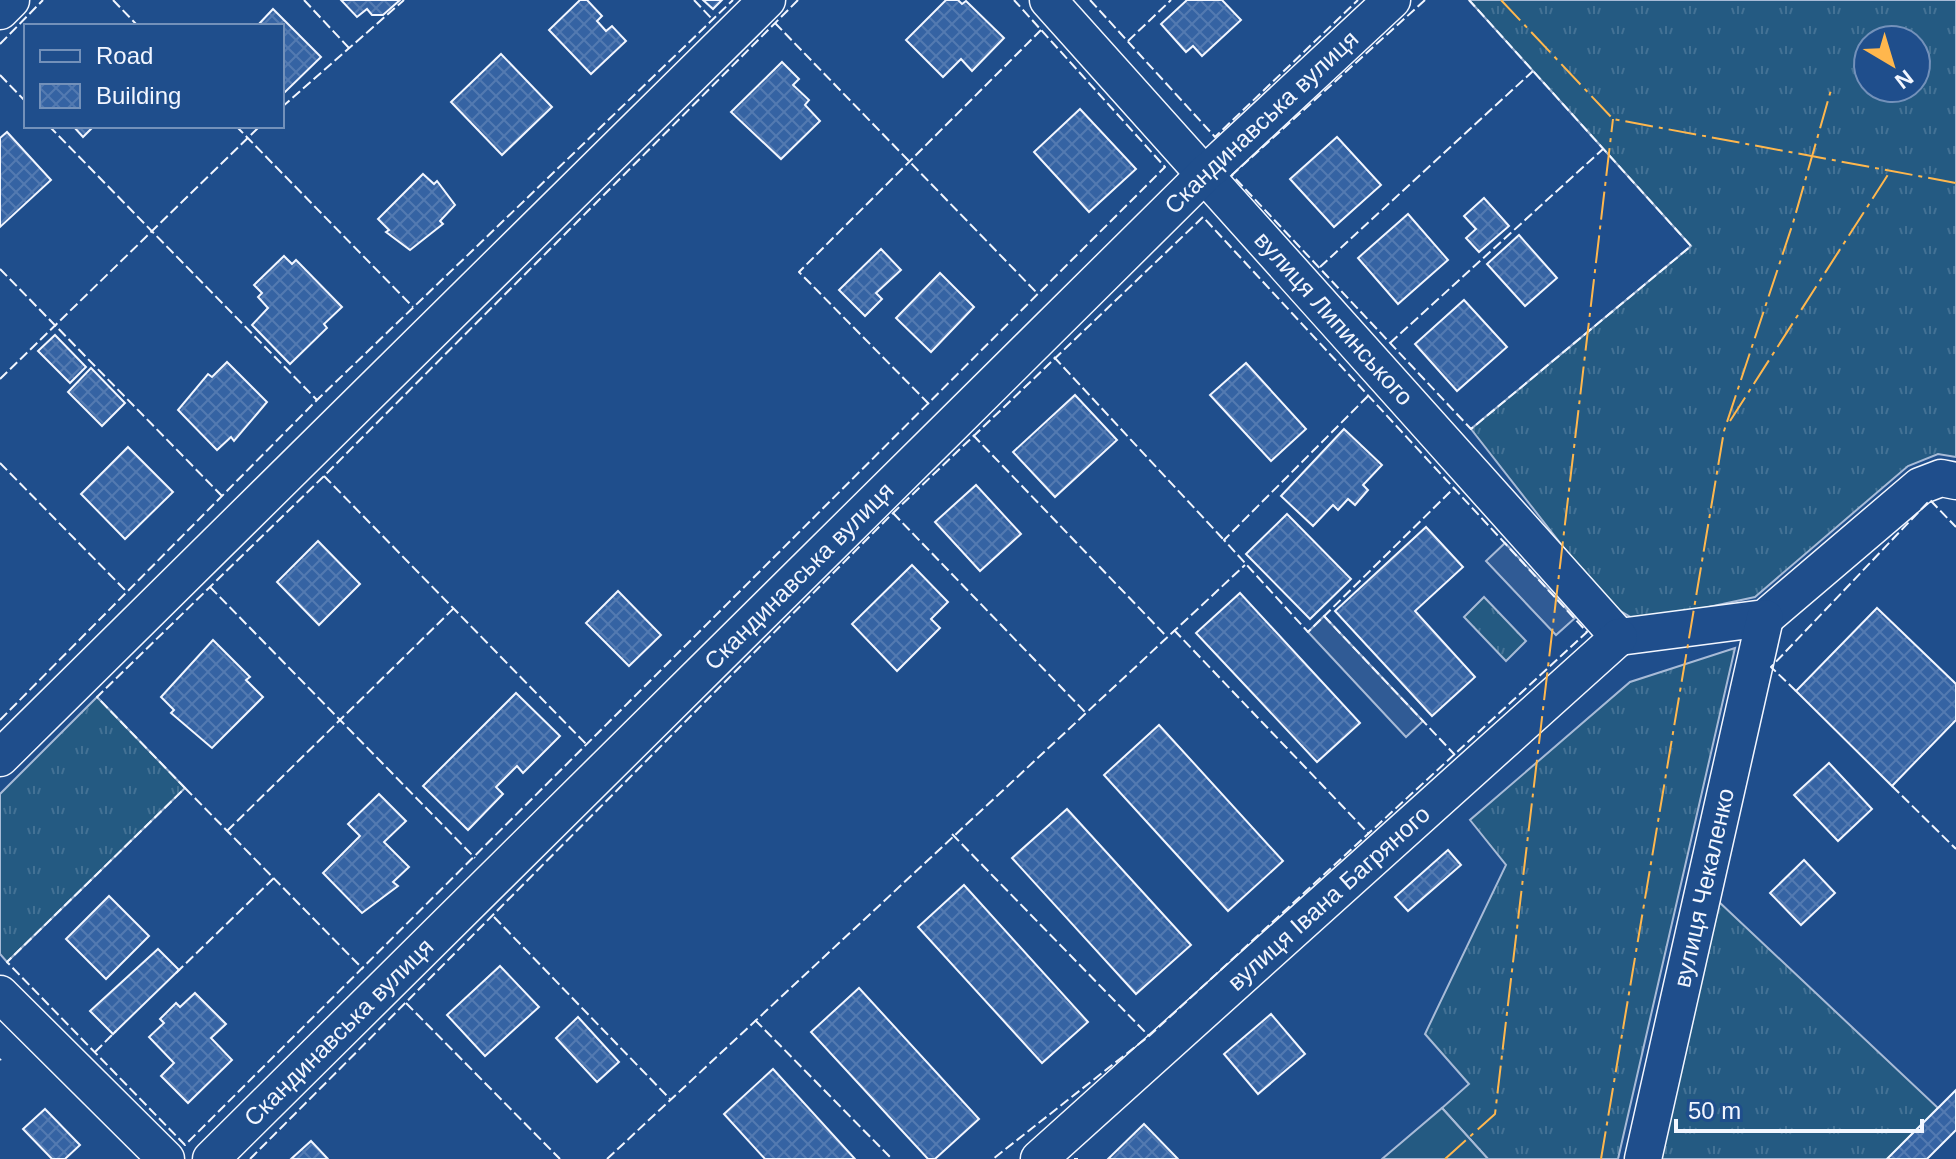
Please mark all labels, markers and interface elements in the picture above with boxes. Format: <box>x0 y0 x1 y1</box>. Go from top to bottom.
legend <box>24 24 284 128</box>
north arrow <box>1852 24 1932 104</box>
street label: Скандинавська вулиця <box>1159 25 1363 219</box>
text: Road <box>96 42 153 69</box>
text: N <box>1890 65 1918 94</box>
text: Building <box>96 82 181 109</box>
street label: вулиця Липинського <box>1249 226 1419 411</box>
street label: Скандинавська вулиця <box>699 477 899 675</box>
street label: вулиця Чекаленко <box>1668 786 1739 990</box>
street label: вулиця Івана Багряного <box>1222 800 1435 996</box>
street label: Скандинавська вулиця <box>238 933 439 1131</box>
scale bar <box>1676 1083 1922 1133</box>
text: 50 m <box>1688 1097 1741 1124</box>

